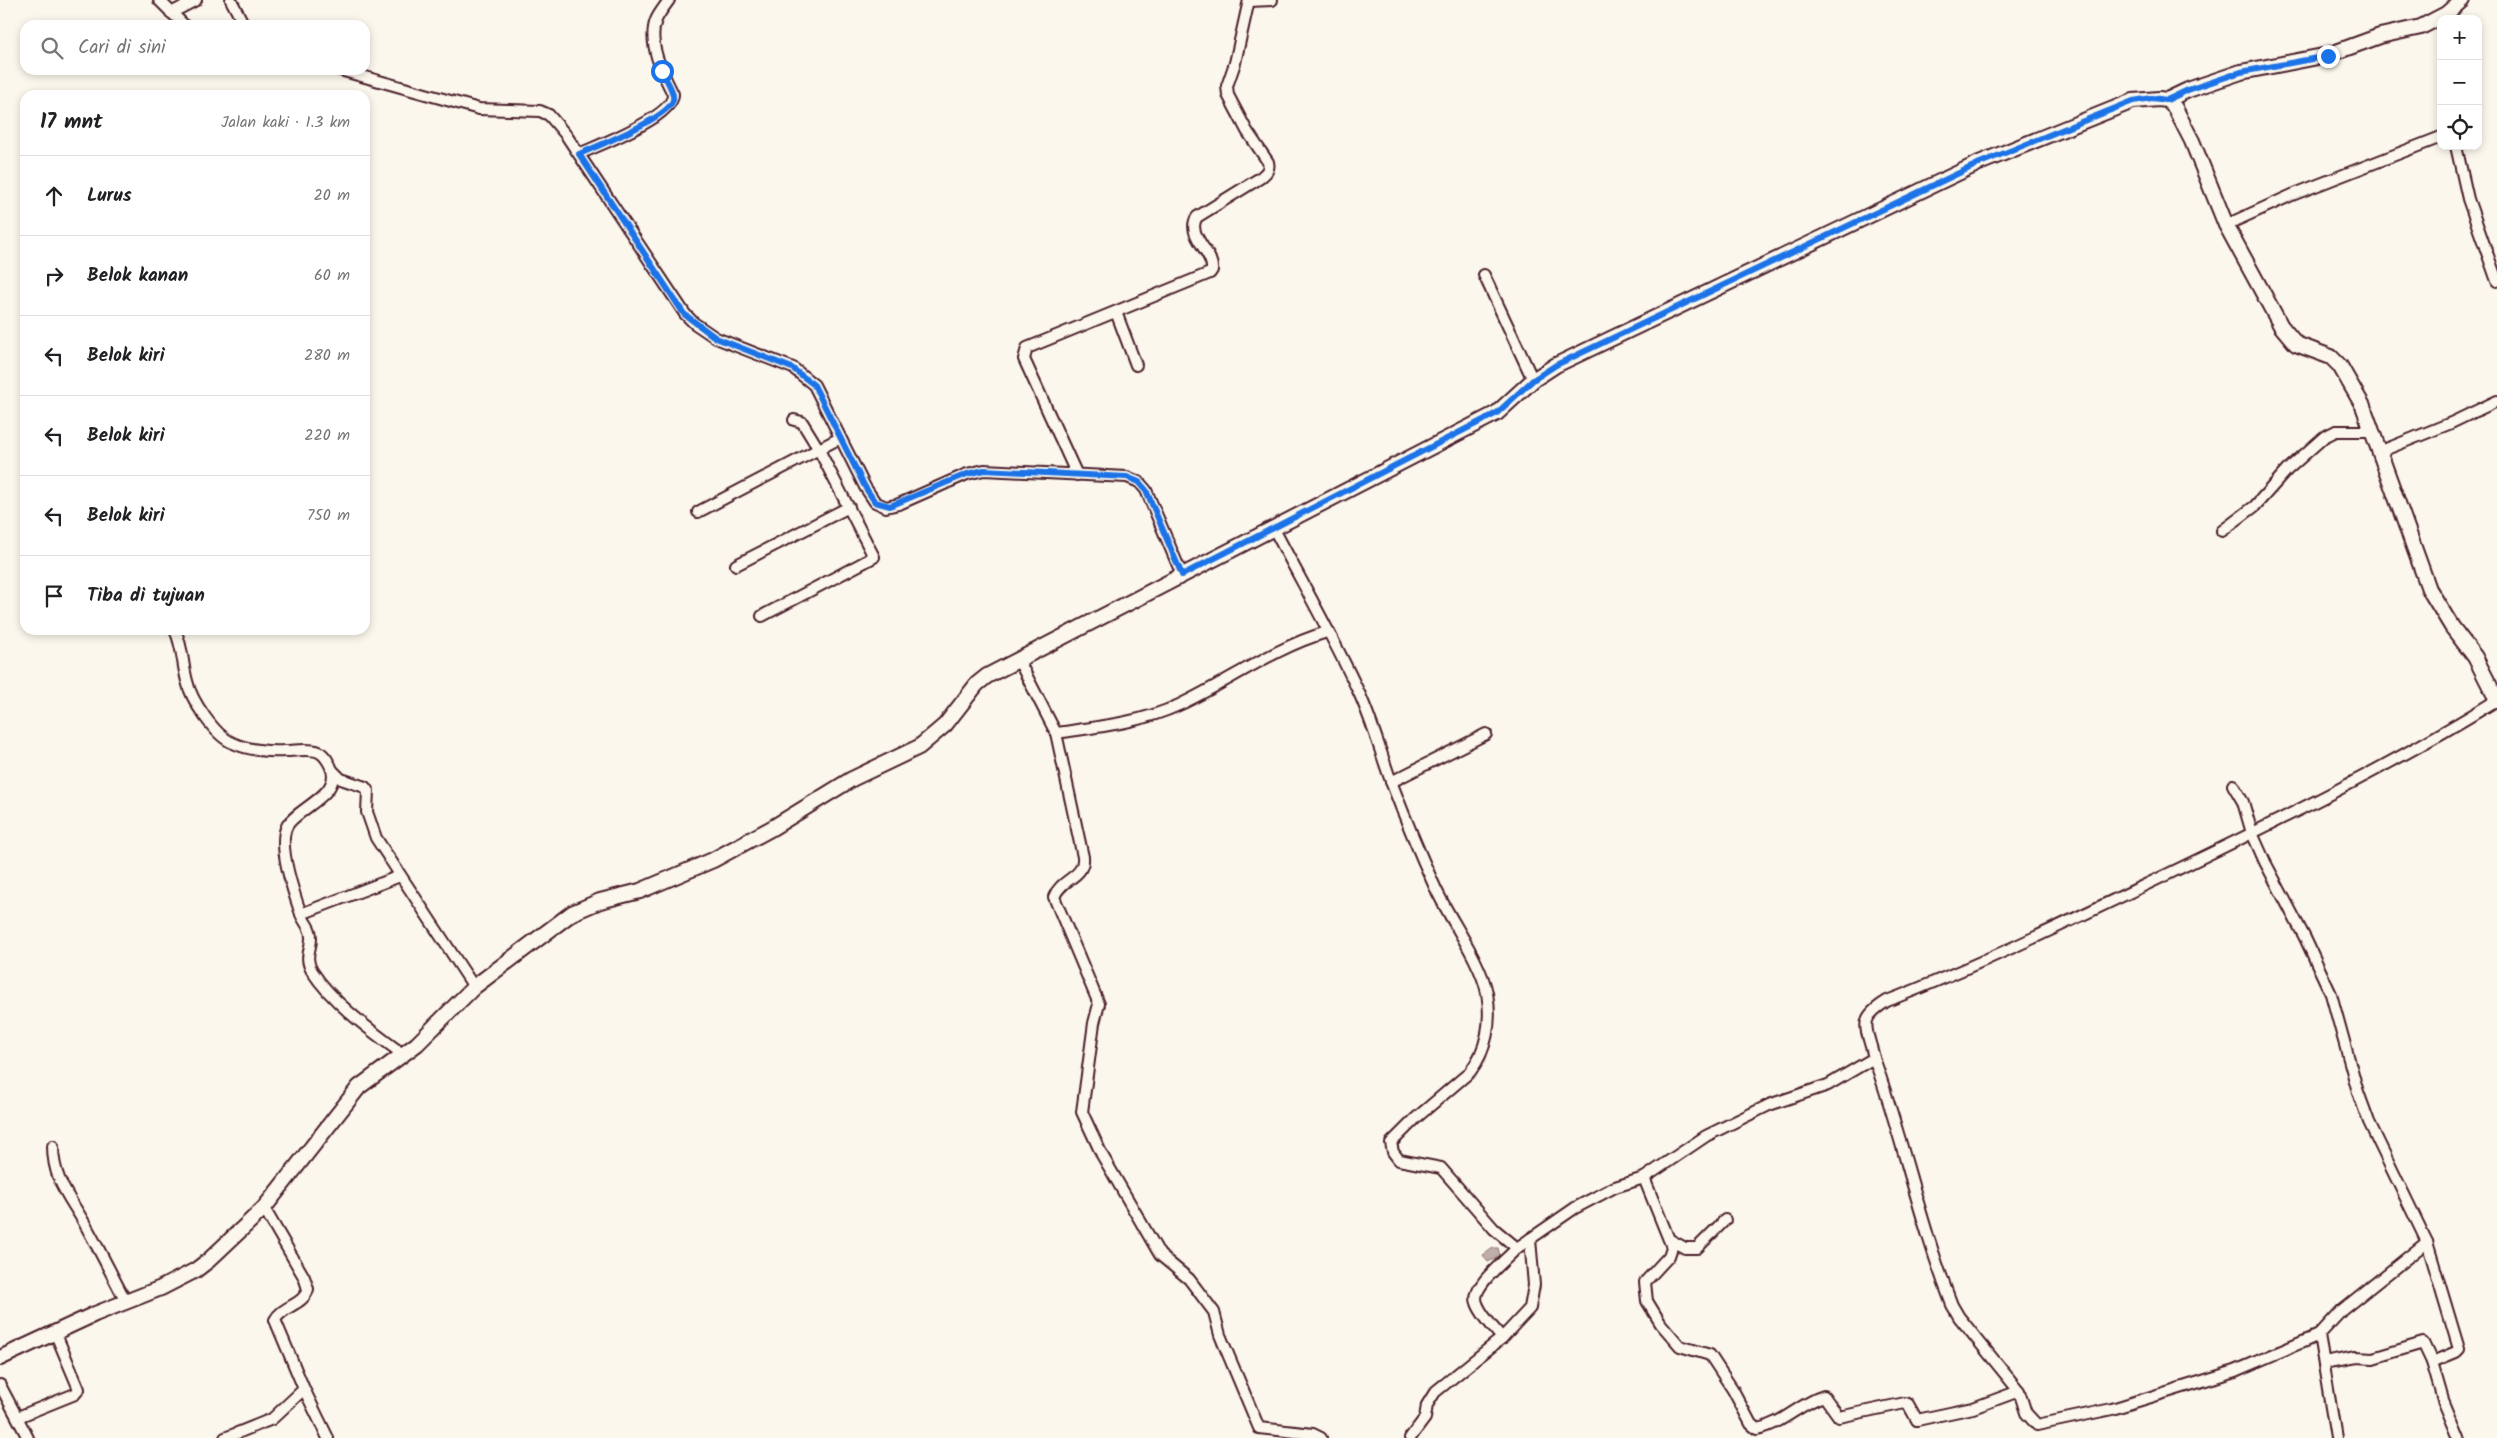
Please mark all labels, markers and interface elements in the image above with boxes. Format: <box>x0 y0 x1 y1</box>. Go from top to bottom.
map controls <box>2437 15 2482 150</box>
button: + <box>2437 15 2482 60</box>
search box <box>20 20 370 75</box>
text: Cari di sini <box>78 33 166 63</box>
icon: search <box>38 34 66 62</box>
route end <box>2317 45 2340 68</box>
route start <box>651 60 674 83</box>
button: − <box>2437 60 2482 105</box>
button: locate <box>2437 105 2482 150</box>
text: 17 mnt <box>40 106 103 139</box>
text: Jalan kaki · 1.3 km <box>221 110 350 135</box>
text: Lurus <box>87 181 132 211</box>
icon: ahead <box>40 182 68 210</box>
text: 20 m <box>314 183 350 208</box>
text: Belok kanan <box>87 261 188 291</box>
icon: right <box>40 262 68 290</box>
text: 60 m <box>314 263 350 288</box>
text: Belok kiri <box>87 341 165 371</box>
icon: left <box>40 342 68 370</box>
text: 280 m <box>304 343 350 368</box>
text: Belok kiri <box>87 421 165 451</box>
icon: left <box>40 422 68 450</box>
text: 220 m <box>304 423 350 448</box>
text: Belok kiri <box>87 501 165 531</box>
icon: left <box>40 502 68 530</box>
text: 750 m <box>307 503 350 528</box>
text: Tiba di tujuan <box>87 581 205 611</box>
icon: arrive <box>40 582 68 610</box>

